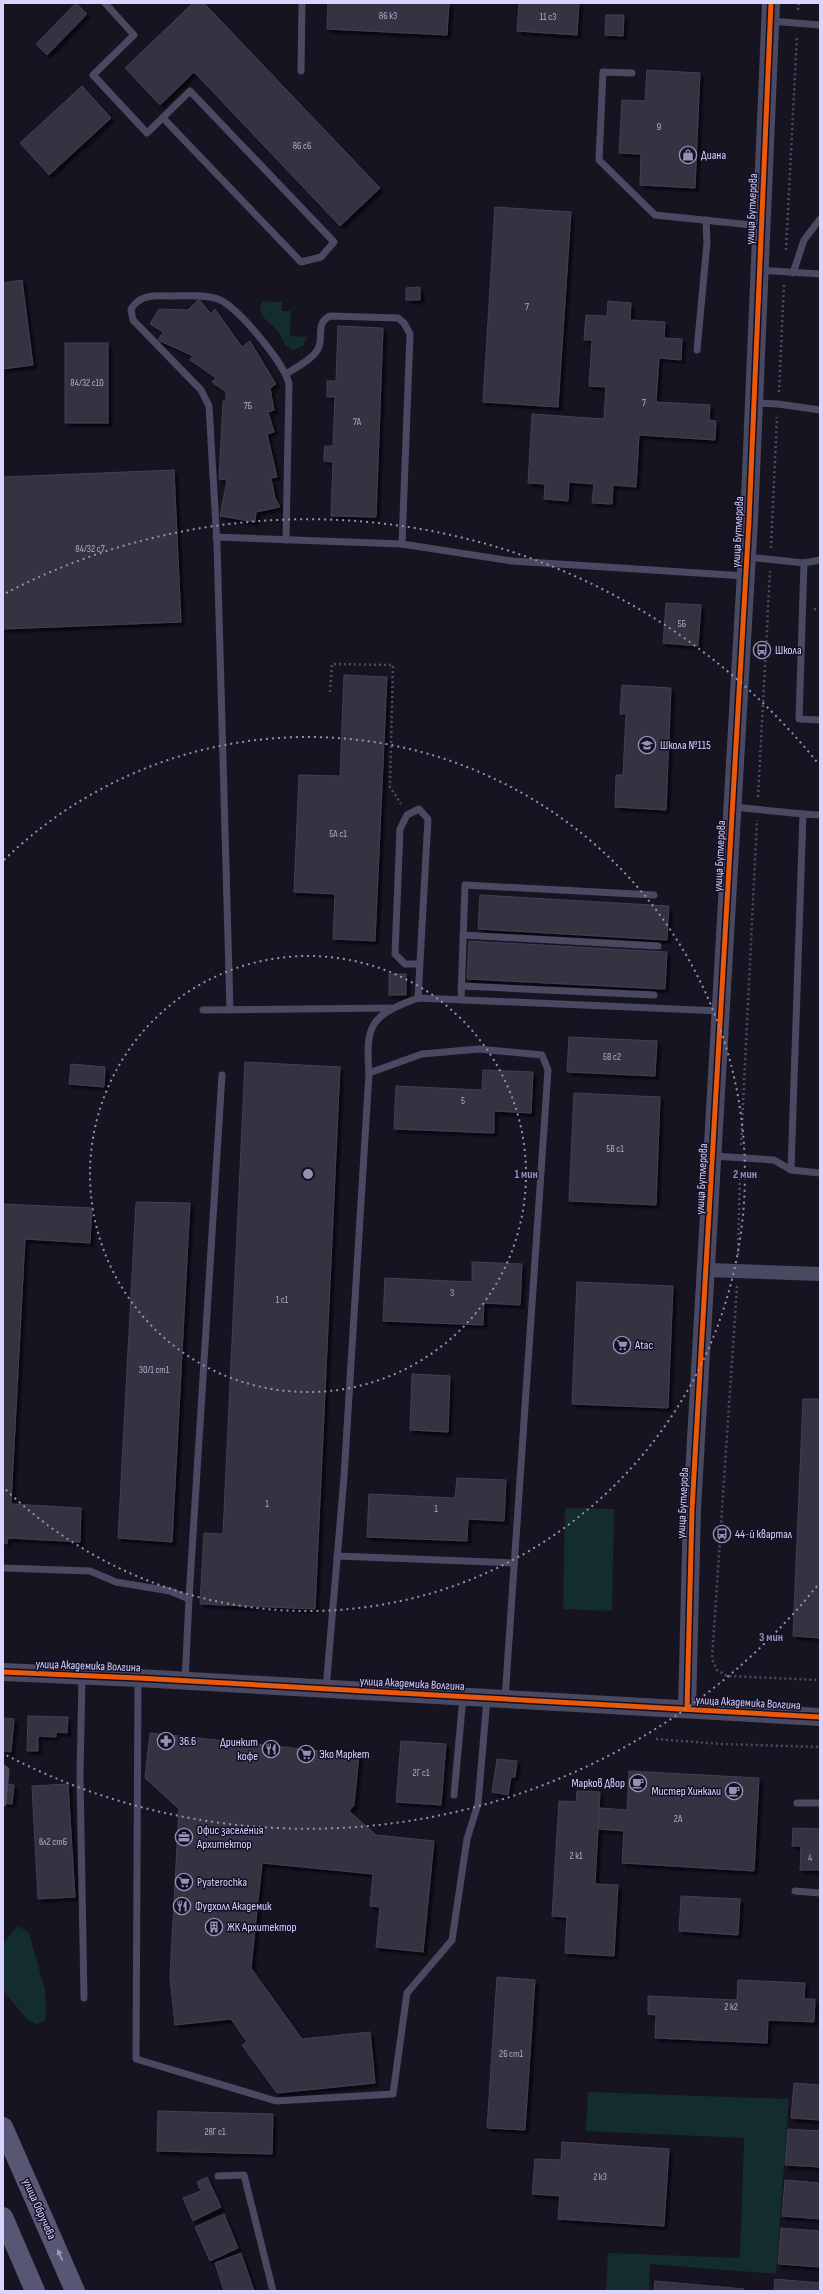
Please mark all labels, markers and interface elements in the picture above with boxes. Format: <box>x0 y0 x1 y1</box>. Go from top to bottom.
house number: 86 к3 <box>379 10 397 22</box>
house number: 11 с3 <box>540 11 556 23</box>
house number: 9 <box>657 121 661 133</box>
house number: 86 с6 <box>293 140 311 152</box>
shop icon: Диана <box>678 145 698 165</box>
place label: Диана <box>701 148 726 163</box>
street label: улица Бутлерова <box>743 173 761 245</box>
house number: 7 <box>525 301 529 313</box>
house number: 84/32 с10 <box>70 377 104 389</box>
house number: 7 <box>642 397 646 409</box>
house number: 7Б <box>244 400 253 412</box>
house number: 7А <box>353 416 362 428</box>
street label: улица Бутлерова <box>729 496 747 568</box>
house number: 84/32 с7 <box>75 543 105 555</box>
house number: 5Б <box>678 618 687 630</box>
bus stop icon: Школа <box>752 640 772 660</box>
place label: Школа <box>775 643 802 658</box>
school or university icon: Школа №115 <box>637 735 657 755</box>
place label: Школа №115 <box>660 738 711 753</box>
street label: улица Бутлерова <box>711 820 729 892</box>
house number: 5А с1 <box>329 828 347 840</box>
house number: 5В с2 <box>603 1051 621 1063</box>
house number: 5 <box>461 1095 465 1107</box>
house number: 5В с1 <box>606 1143 624 1155</box>
street label: улица Бутлерова <box>693 1143 711 1215</box>
centre of rings <box>301 1167 315 1181</box>
text: 1 мин <box>514 1167 538 1182</box>
text: 2 мин <box>733 1167 757 1182</box>
house number: 3 <box>450 1287 454 1299</box>
house number: 1 с1 <box>276 1294 289 1306</box>
supermarket icon: Atac <box>612 1335 632 1355</box>
place label: Atac <box>634 1338 653 1353</box>
house number: 30/1 ст1 <box>139 1364 170 1376</box>
street label: улица Бутлерова <box>674 1467 692 1539</box>
house number: 1 <box>265 1498 269 1510</box>
house number: 1 <box>434 1503 438 1515</box>
bus stop icon: 44-й квартал <box>712 1524 732 1544</box>
place label: 44-й квартал <box>735 1527 793 1542</box>
text: 3 мин <box>759 1630 783 1645</box>
street label: улица Академика Волгина <box>35 1657 141 1675</box>
street label: улица Академика Волгина <box>359 1674 465 1694</box>
street label: улица Академика Волгина <box>695 1693 801 1713</box>
pharmacy icon: 36.6 <box>156 1731 176 1751</box>
place label: 36.6 <box>179 1734 196 1749</box>
place label: Дринкит кофе <box>220 1735 258 1764</box>
restaurant icon: Дринкит кофе <box>261 1739 281 1759</box>
supermarket icon: Эко Маркет <box>296 1744 316 1764</box>
place label: Эко Маркет <box>319 1747 370 1762</box>
house number: 2Г с1 <box>413 1767 430 1779</box>
cafe icon: Марков Двор <box>628 1773 648 1793</box>
place label: Марков Двор <box>571 1776 625 1791</box>
cafe icon: Мистер Хинкали <box>724 1781 744 1801</box>
place label: Мистер Хинкали <box>651 1784 721 1799</box>
house number: 2А <box>674 1813 683 1825</box>
place label: Офис заселения Архитектор <box>196 1823 264 1852</box>
office icon: Офис заселения Архитектор <box>174 1827 194 1847</box>
house number: вл2 ст6 <box>39 1836 67 1848</box>
house number: 2 к1 <box>570 1850 583 1862</box>
house number: 4 <box>808 1852 812 1864</box>
supermarket icon: Pyaterochka <box>174 1872 194 1892</box>
place label: Pyaterochka <box>197 1875 247 1890</box>
restaurant icon: Фудхолл Академик <box>172 1896 192 1916</box>
place label: Фудхолл Академик <box>195 1899 272 1914</box>
building icon: ЖК Архитектор <box>204 1917 224 1937</box>
place label: ЖК Архитектор <box>227 1920 297 1935</box>
house number: 2 к2 <box>724 2001 738 2013</box>
house number: 26 ст1 <box>499 2048 523 2060</box>
house number: 28Г с1 <box>204 2126 226 2138</box>
house number: 2 к3 <box>593 2171 607 2183</box>
street label: улица Обручева <box>19 2176 59 2242</box>
one-way arrow <box>56 2249 62 2261</box>

